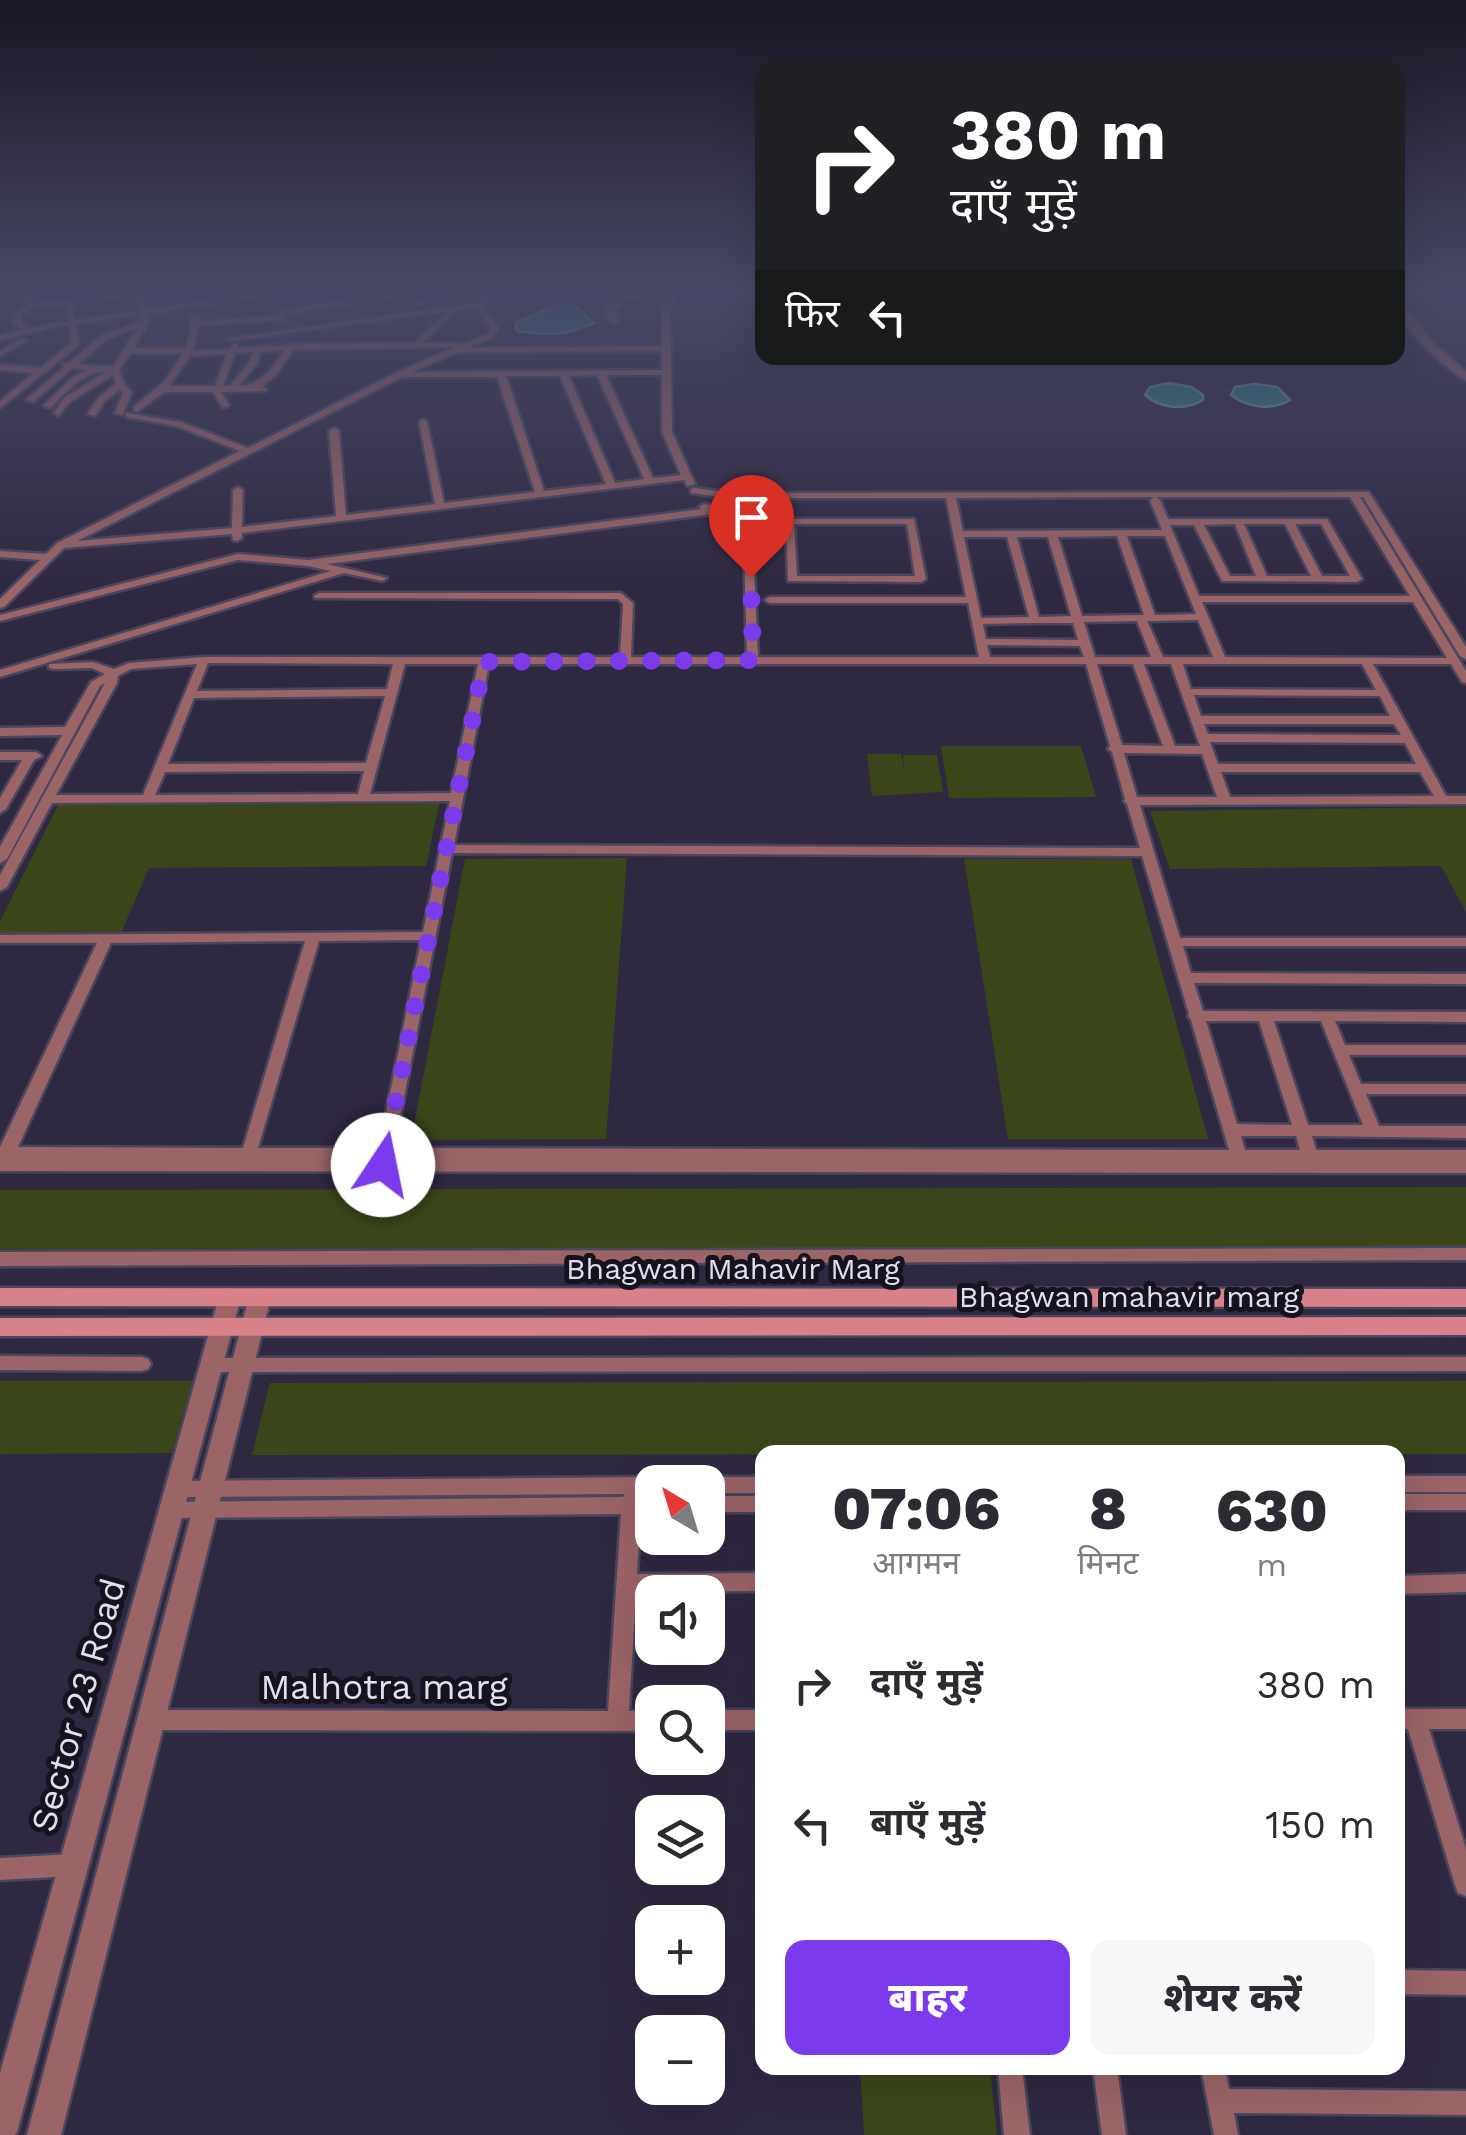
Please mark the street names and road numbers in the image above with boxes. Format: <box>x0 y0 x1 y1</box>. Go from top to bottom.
street label: Bhagwan Mahavir Marg <box>566 1251 900 1286</box>
street label: Bhagwan mahavir marg <box>959 1279 1299 1314</box>
street label: Sector 23 Road <box>22 1574 134 1836</box>
street label: Malhotra marg <box>260 1666 508 1708</box>

